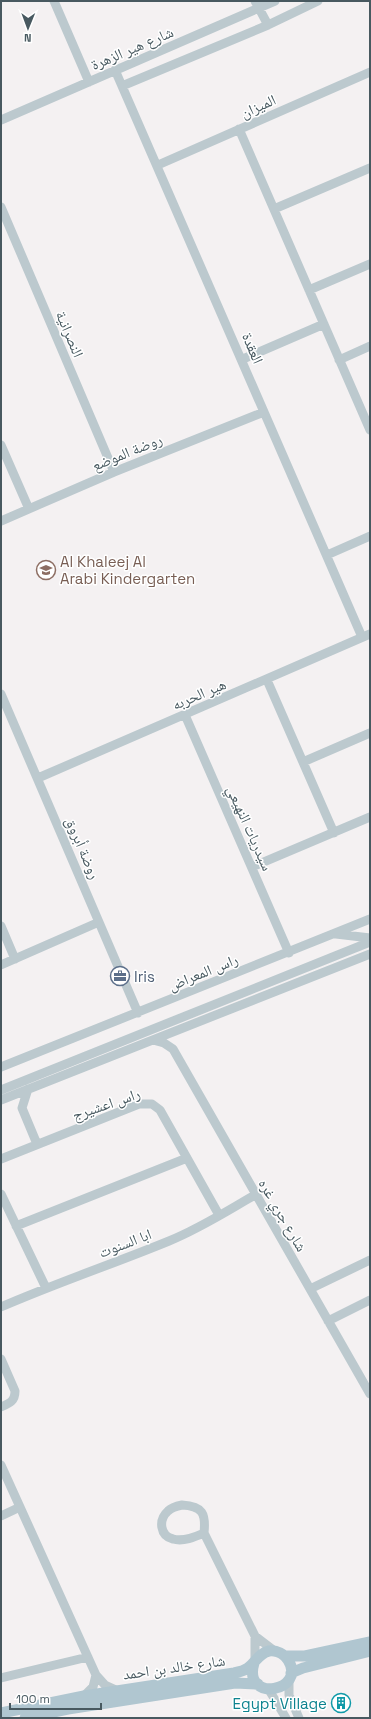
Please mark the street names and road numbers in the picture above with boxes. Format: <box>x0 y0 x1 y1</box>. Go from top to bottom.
street label: شارع هير الزهرة <box>88 22 177 75</box>
street label: الميزان <box>237 90 279 123</box>
street label: النصرانية <box>52 308 88 360</box>
street label: العقدة <box>238 330 268 366</box>
street label: روضة الموضع <box>89 429 165 476</box>
street label: هير الحربه <box>169 674 229 714</box>
street label: سيدريات النهيعي <box>220 782 277 875</box>
street label: روضة أبروق <box>60 814 105 883</box>
street label: راس المعراض <box>165 949 241 996</box>
street label: راس اعشيرج <box>70 1083 143 1125</box>
street label: شارع جري غره <box>252 1175 312 1256</box>
street label: ابا السنوت <box>96 1224 154 1262</box>
street label: شارع خالد بن احمد <box>122 1650 227 1685</box>

